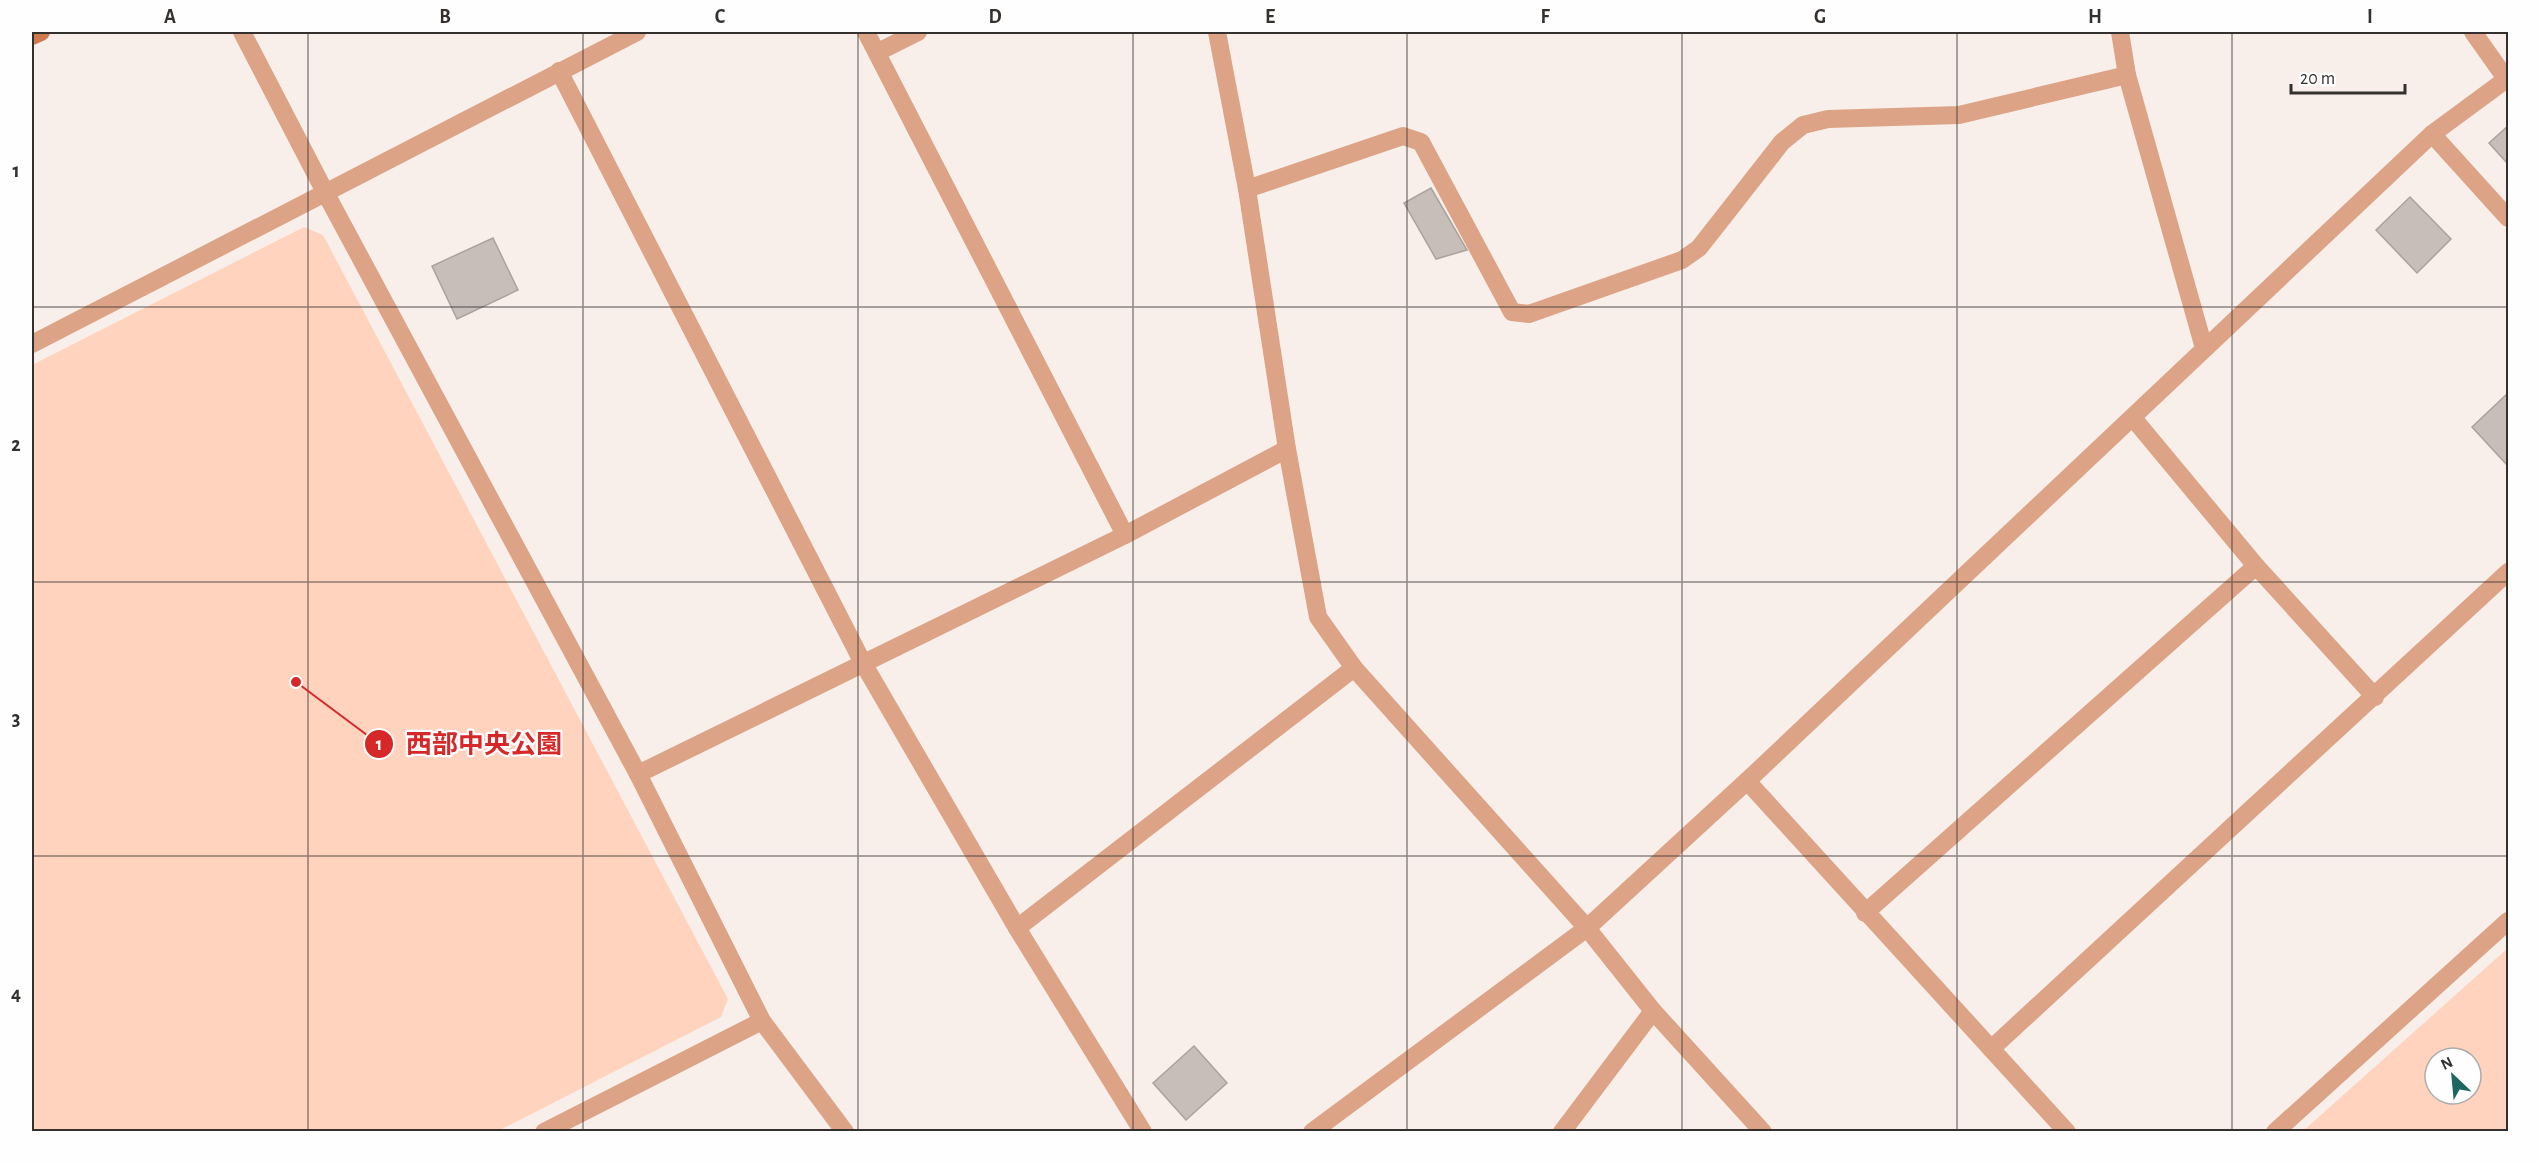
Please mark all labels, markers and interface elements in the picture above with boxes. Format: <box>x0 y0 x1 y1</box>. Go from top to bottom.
text: A <box>164 7 176 27</box>
text: B <box>439 7 451 27</box>
text: C <box>715 7 726 27</box>
text: D <box>988 7 1002 27</box>
text: E <box>1265 7 1275 27</box>
text: F <box>1540 7 1550 27</box>
text: G <box>1814 7 1826 27</box>
text: H <box>2088 7 2102 27</box>
text: I <box>2367 7 2373 27</box>
scale bar <box>2291 57 2405 95</box>
text: 20 m <box>2300 70 2335 88</box>
text: 1 <box>12 161 20 181</box>
text: 2 <box>11 435 21 455</box>
text: 3 <box>12 709 20 729</box>
callout: 西部中央公園 <box>364 722 574 766</box>
text: 西部中央公園 <box>406 730 562 758</box>
text: 1 <box>376 736 382 754</box>
text: 4 <box>11 984 21 1004</box>
north arrow <box>2423 1046 2483 1106</box>
text: N <box>2438 1054 2455 1073</box>

